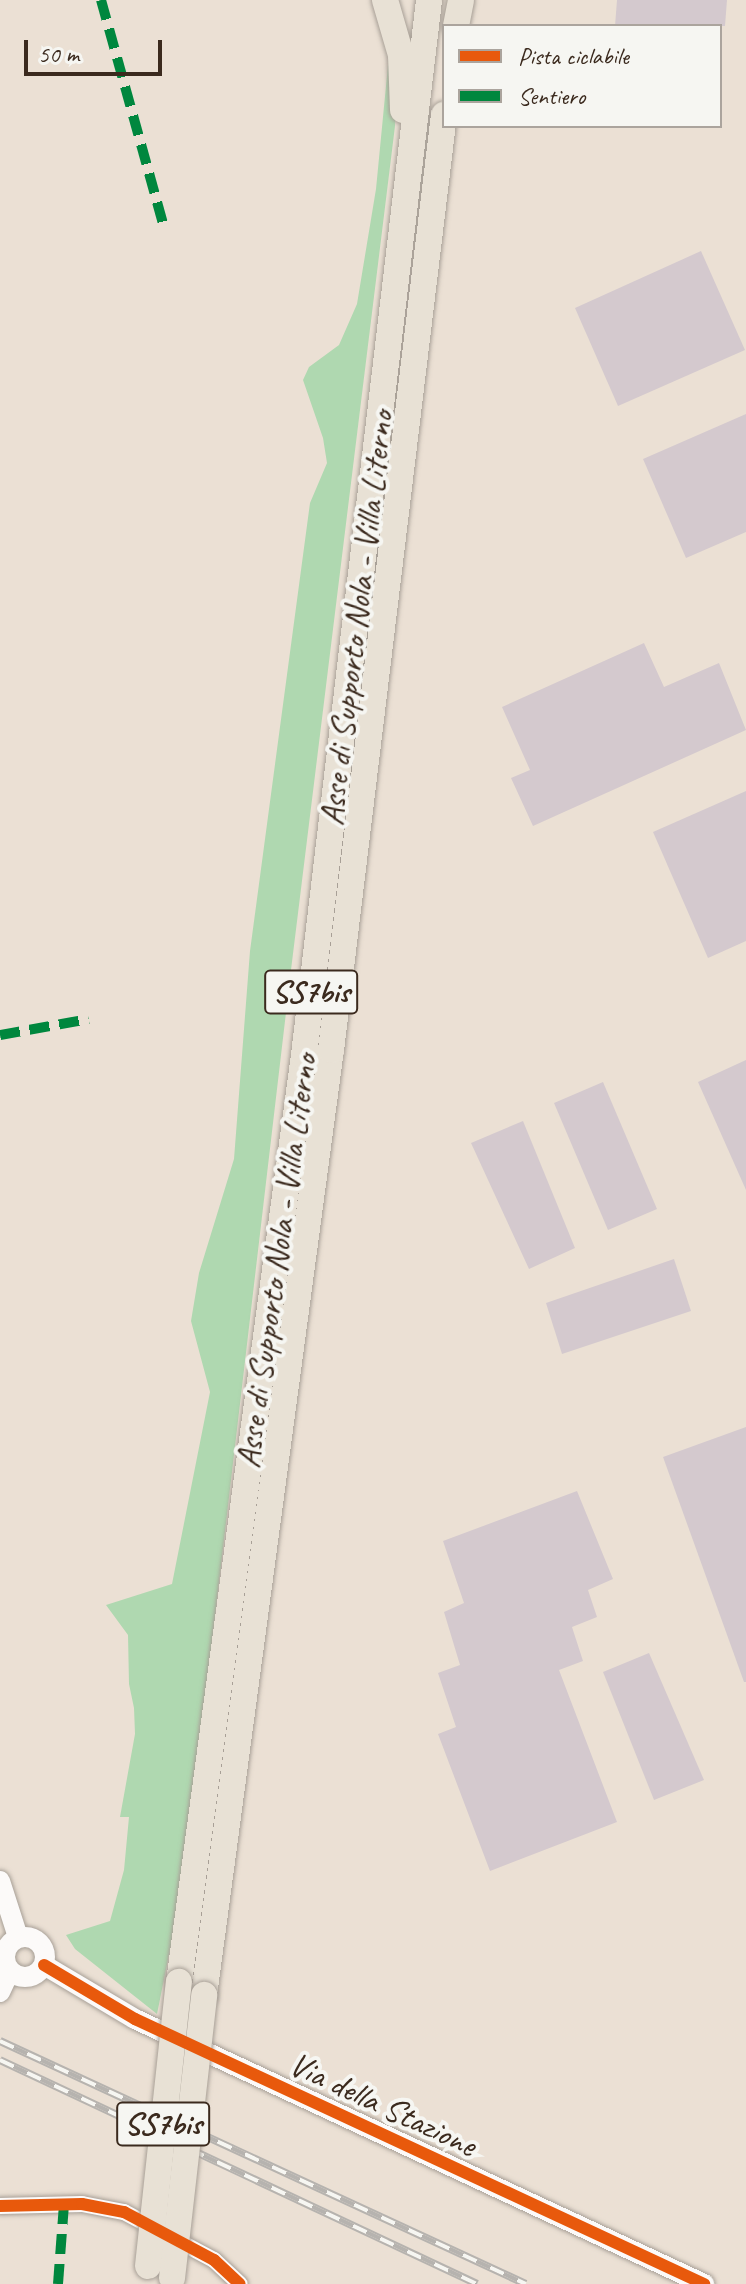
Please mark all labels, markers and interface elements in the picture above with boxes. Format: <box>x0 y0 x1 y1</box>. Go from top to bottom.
scale bar <box>28 24 166 74</box>
legend <box>442 24 722 128</box>
text: 50 m <box>38 39 79 69</box>
text: Pista ciclabile <box>518 41 629 71</box>
text: Sentiero <box>518 81 585 111</box>
street label: Asse di Supporto Nola - Villa Literno <box>310 409 402 827</box>
road number: SS7bis <box>263 964 359 1020</box>
street label: Asse di Supporto Nola - Villa Literno <box>227 1052 325 1470</box>
street label: Via della Stazione <box>283 2043 483 2165</box>
road number: SS7bis <box>115 2096 211 2152</box>

